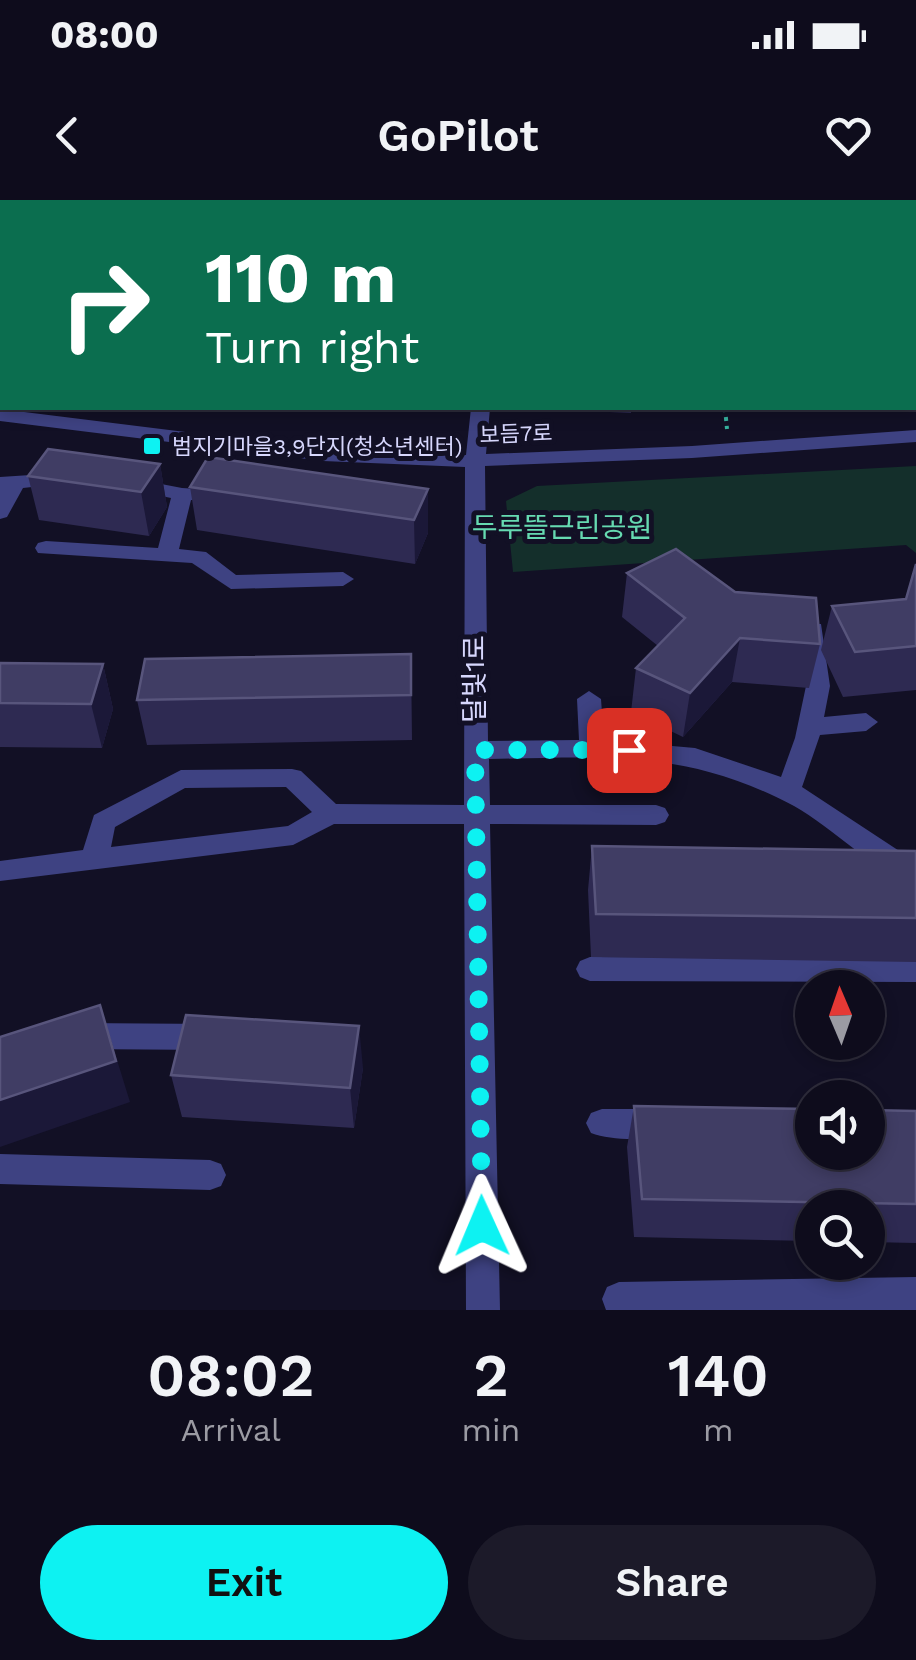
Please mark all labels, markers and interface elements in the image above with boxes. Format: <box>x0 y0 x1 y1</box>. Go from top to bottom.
text: 08:00 <box>50 13 159 57</box>
icon: back <box>40 108 95 163</box>
icon: heart <box>821 108 876 163</box>
text: GoPilot <box>377 109 539 162</box>
text: 110 m <box>205 237 396 319</box>
icon: right <box>40 240 170 370</box>
text: Turn right <box>205 321 419 374</box>
street label: 보듬7로 <box>479 420 553 448</box>
place label: 범지기마을3,9단지(청소년센터) <box>172 434 463 459</box>
marker: 범지기마을3,9단지(청소년센터) <box>141 435 163 457</box>
park label: 두루뜰근린공원 <box>472 511 652 544</box>
street label: 달빛1로 <box>458 635 491 723</box>
pin <box>587 708 672 793</box>
icon: arrive <box>602 723 657 778</box>
north arrow <box>795 970 885 1060</box>
map controls <box>795 970 885 1280</box>
button: sound <box>795 1080 885 1170</box>
position arrow <box>430 1174 534 1278</box>
button: search <box>795 1190 885 1280</box>
text: 08:02 <box>147 1340 314 1411</box>
text: 2 <box>473 1340 509 1411</box>
text: 140 <box>668 1340 769 1411</box>
text: Arrival <box>181 1411 281 1449</box>
text: min <box>462 1411 520 1449</box>
text: m <box>703 1411 733 1449</box>
button: Exit <box>40 1525 448 1640</box>
button: Share <box>468 1525 876 1640</box>

